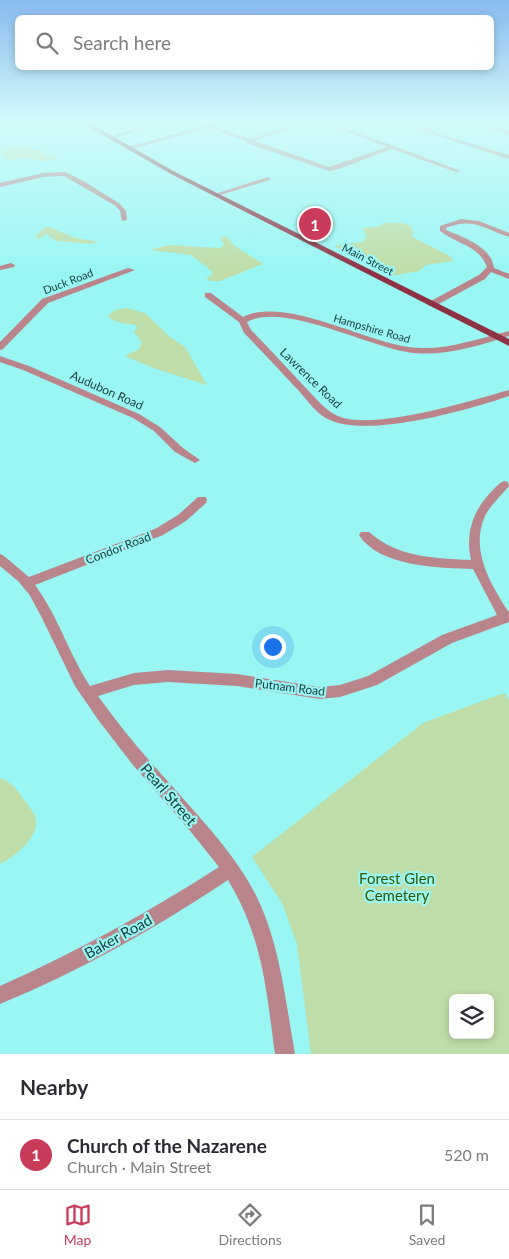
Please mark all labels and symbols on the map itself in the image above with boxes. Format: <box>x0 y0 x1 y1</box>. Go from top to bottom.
pin: 1 <box>299 205 331 243</box>
street label: Main Street <box>340 240 396 278</box>
street label: Duck Road <box>41 266 95 296</box>
street label: Hampshire Road <box>332 311 412 345</box>
street label: Lawrence Road <box>277 345 345 411</box>
street label: Audubon Road <box>68 367 146 413</box>
street label: Condor Road <box>83 529 153 567</box>
your location <box>260 634 286 660</box>
street label: Putnam Road <box>254 675 326 699</box>
street label: Pearl Street <box>137 759 201 829</box>
park label: Forest Glen Cemetery <box>359 869 435 904</box>
street label: Baker Road <box>81 910 155 962</box>

